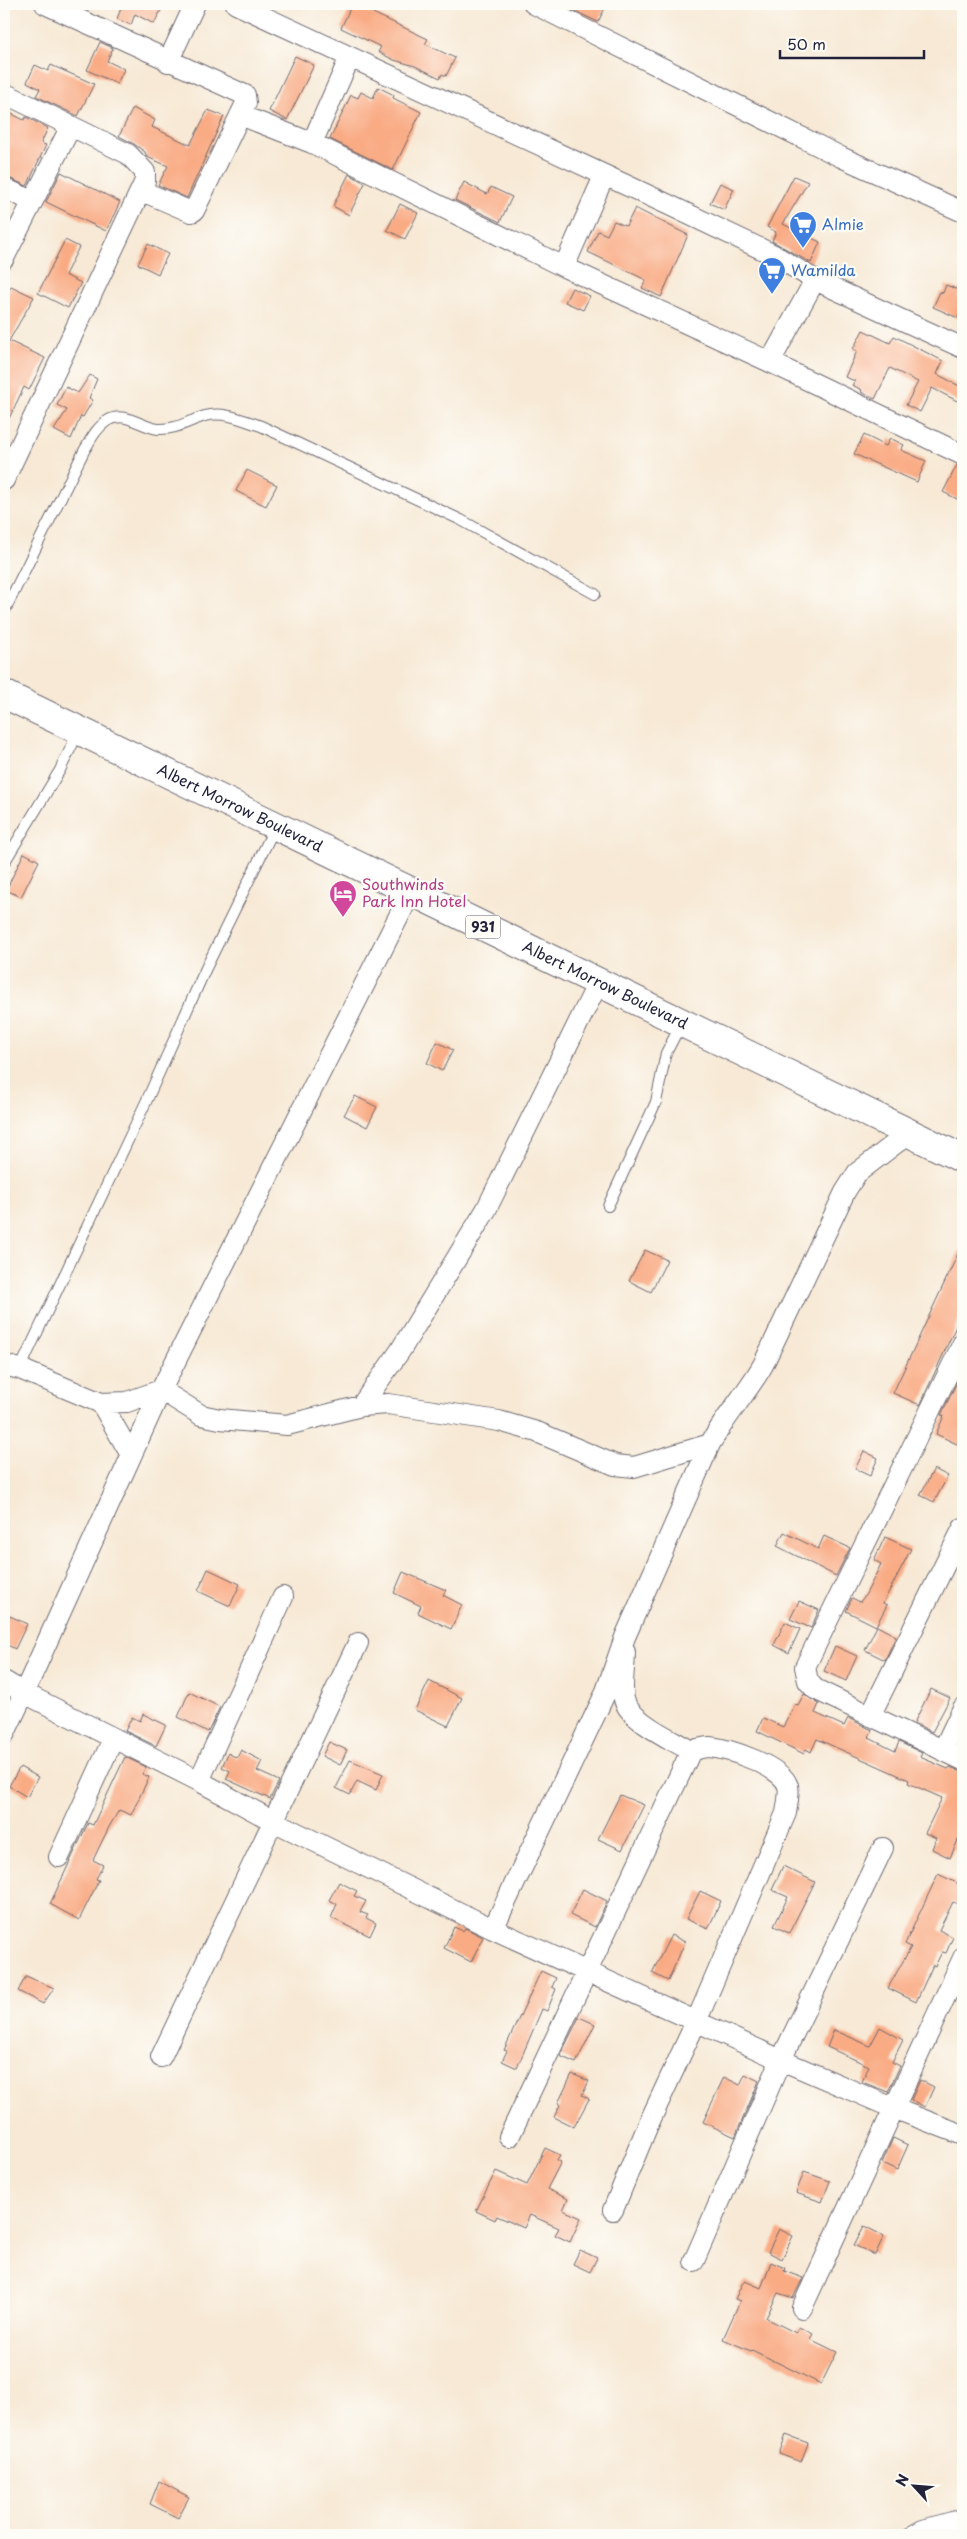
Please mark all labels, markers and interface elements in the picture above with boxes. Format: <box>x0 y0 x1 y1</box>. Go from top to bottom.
scale bar <box>780 28 923 60</box>
text: 50 m <box>787 32 826 55</box>
supermarket icon: Almie <box>788 210 818 249</box>
place label: Almie <box>822 212 864 235</box>
supermarket icon: Wamilda <box>757 256 787 295</box>
place label: Wamilda <box>791 258 856 281</box>
street label: Albert Morrow Boulevard <box>154 757 327 857</box>
place label: Southwinds Park Inn Hotel <box>362 872 466 912</box>
hotel icon: Southwinds Park Inn Hotel <box>328 879 358 918</box>
road number: 931 <box>466 916 500 939</box>
street label: Albert Morrow Boulevard <box>519 934 692 1034</box>
north arrow <box>890 2462 940 2512</box>
text: N <box>890 2470 914 2490</box>

